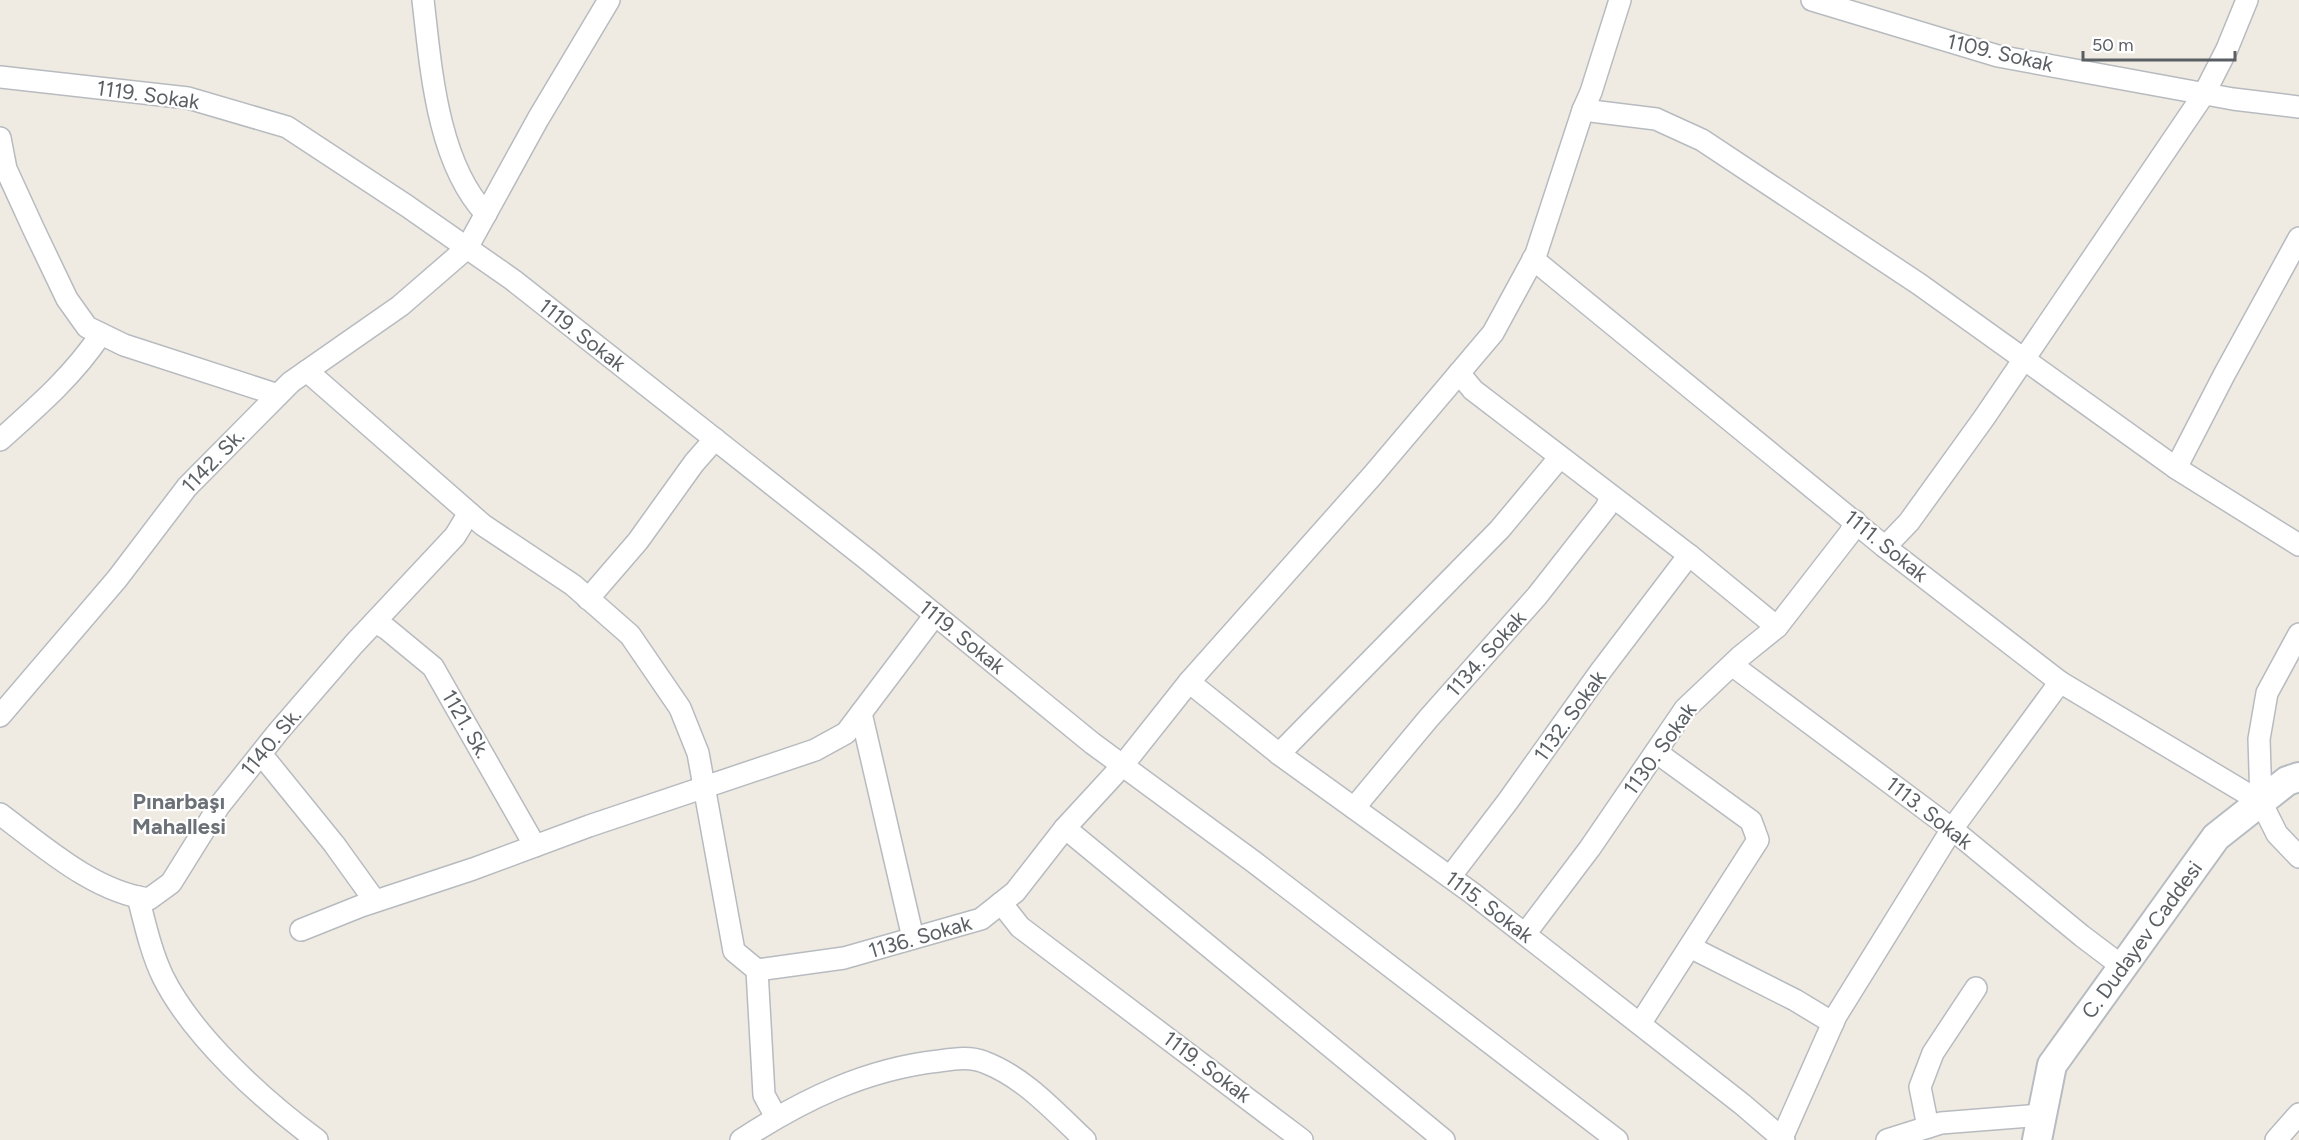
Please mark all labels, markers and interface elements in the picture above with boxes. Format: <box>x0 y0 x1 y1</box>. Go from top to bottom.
scale bar <box>2083 24 2234 62</box>
street label: 1109. Sokak <box>1945 28 2056 77</box>
text: 50 m <box>2092 34 2134 56</box>
street label: 1119. Sokak <box>95 75 202 114</box>
street label: 1119. Sokak <box>534 293 631 377</box>
street label: 1142. Sk. <box>176 424 249 498</box>
street label: 1111. Sokak <box>1840 504 1934 587</box>
street label: 1119. Sokak <box>914 594 1011 679</box>
street label: 1134. Sokak <box>1440 605 1531 702</box>
street label: 1132. Sokak <box>1528 665 1611 766</box>
street label: 1121. Sk. <box>437 685 496 762</box>
street label: 1130. Sokak <box>1618 697 1702 800</box>
street label: 1140. Sk. <box>235 703 306 781</box>
street label: 1113. Sokak <box>1881 771 1978 855</box>
district label: Pınarbaşı Mahallesi <box>132 788 226 840</box>
street label: C. Dudayev Caddesi <box>2076 856 2207 1023</box>
street label: 1115. Sokak <box>1440 865 1539 948</box>
street label: 1136. Sokak <box>865 910 975 963</box>
street label: 1119. Sokak <box>1158 1026 1257 1108</box>

